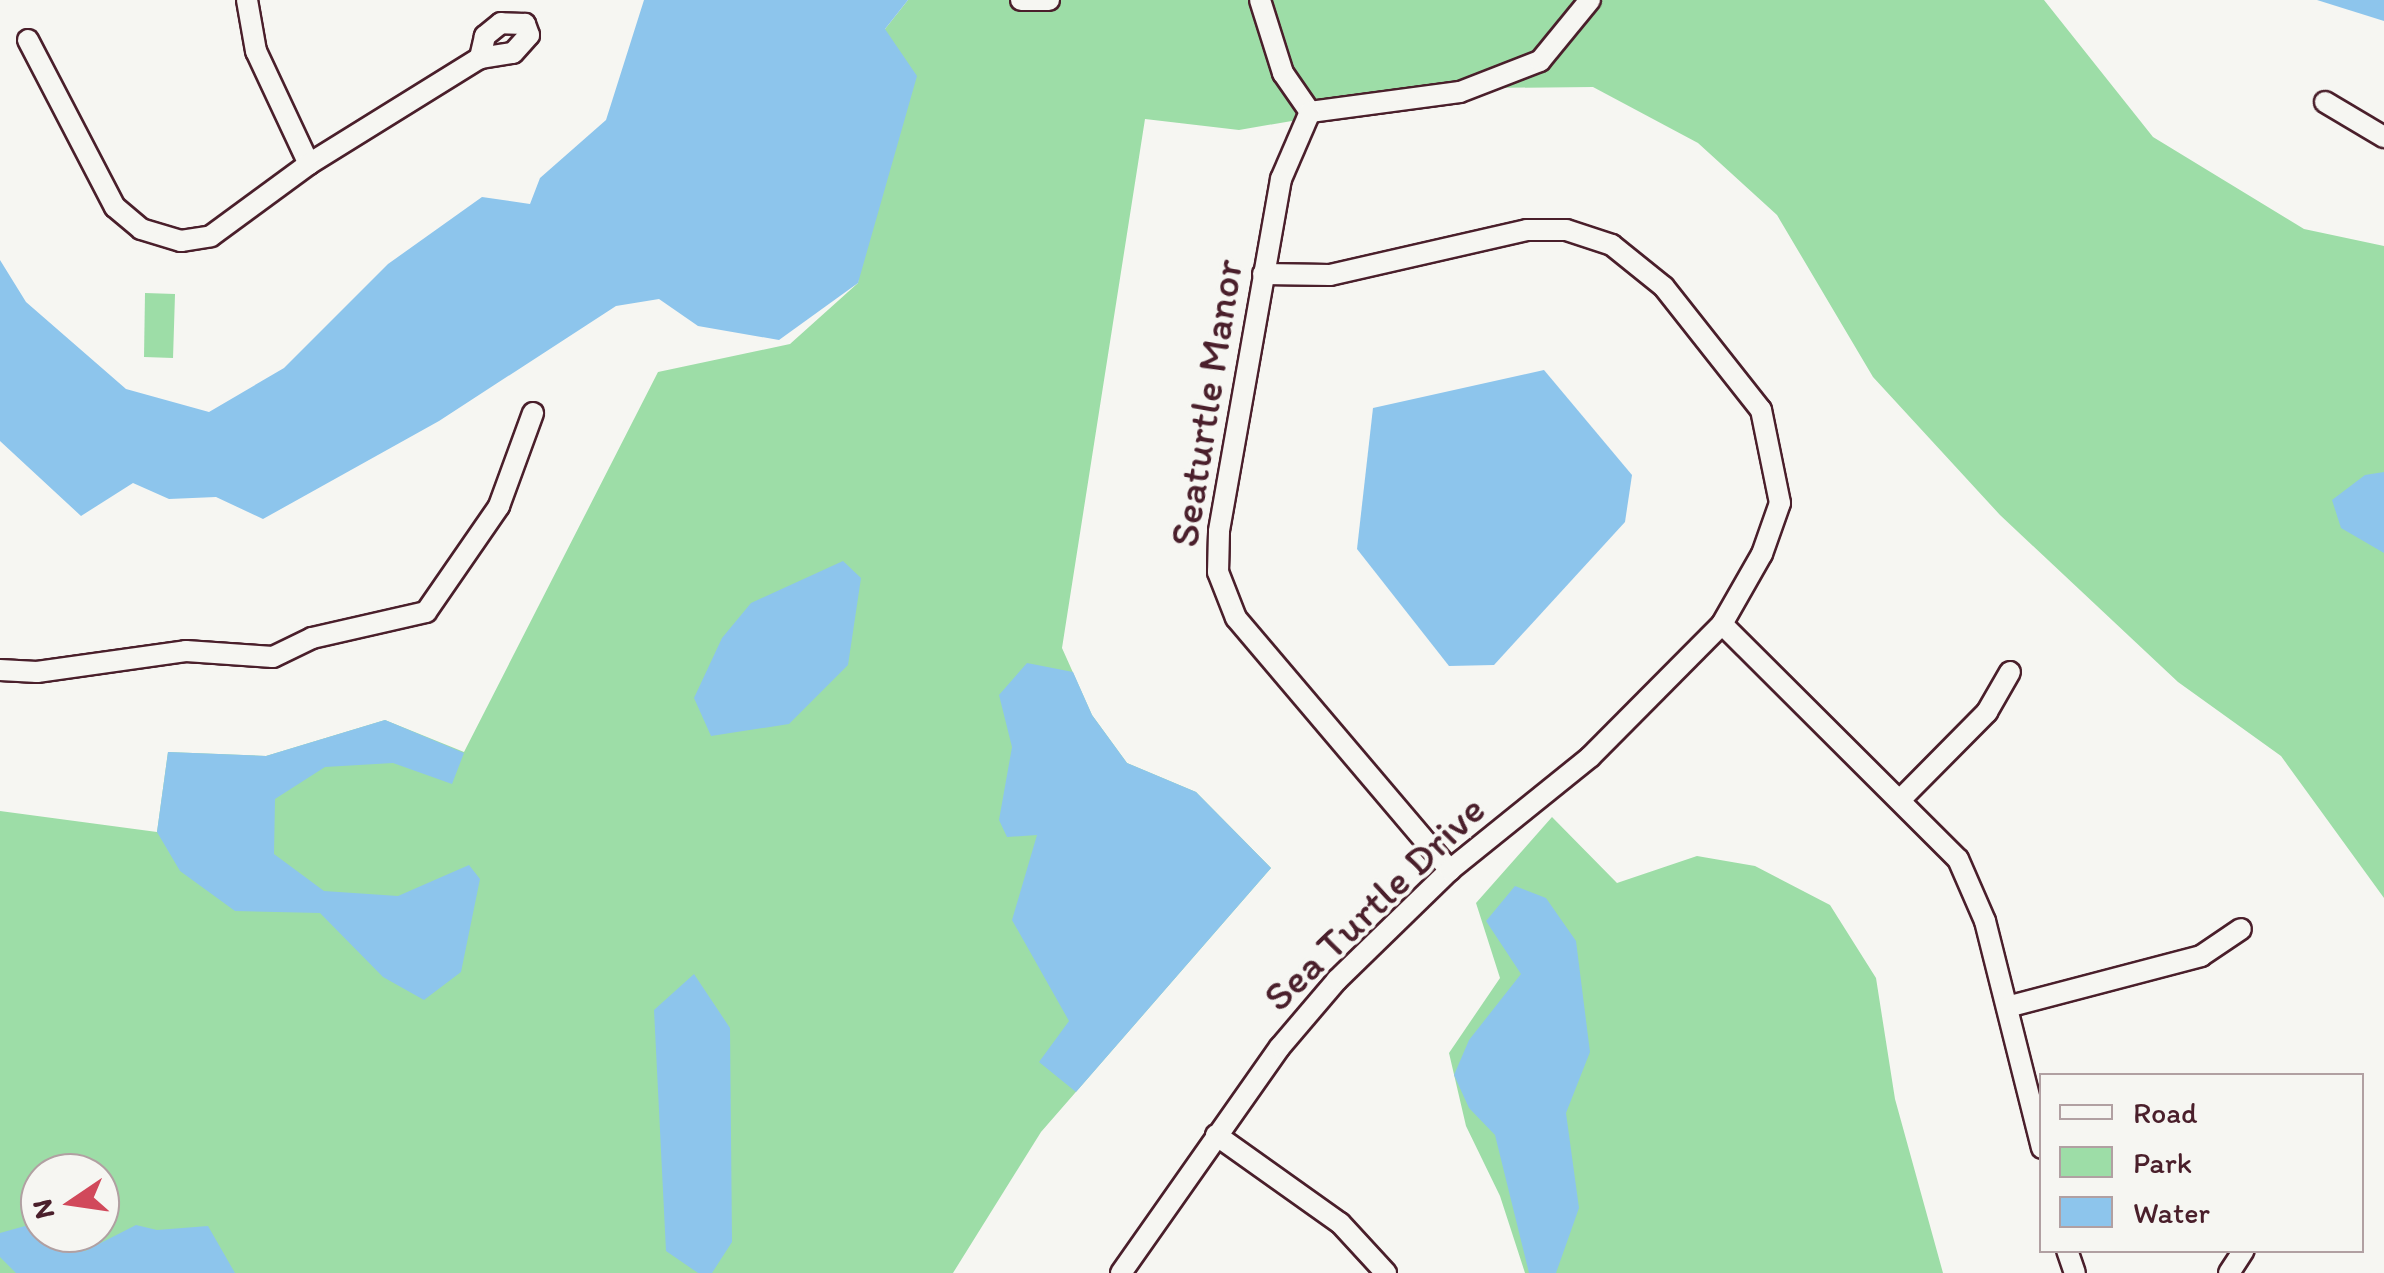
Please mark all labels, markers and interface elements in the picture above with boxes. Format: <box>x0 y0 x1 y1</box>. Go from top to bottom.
street label: Seaturtle Manor <box>1158 255 1254 551</box>
street label: Sea Turtle Drive <box>1254 786 1494 1020</box>
legend <box>2039 1073 2364 1253</box>
text: Road <box>2133 1094 2198 1131</box>
text: Park <box>2133 1144 2192 1181</box>
north arrow <box>20 1153 120 1253</box>
text: Water <box>2133 1194 2210 1231</box>
text: N <box>24 1196 61 1222</box>

